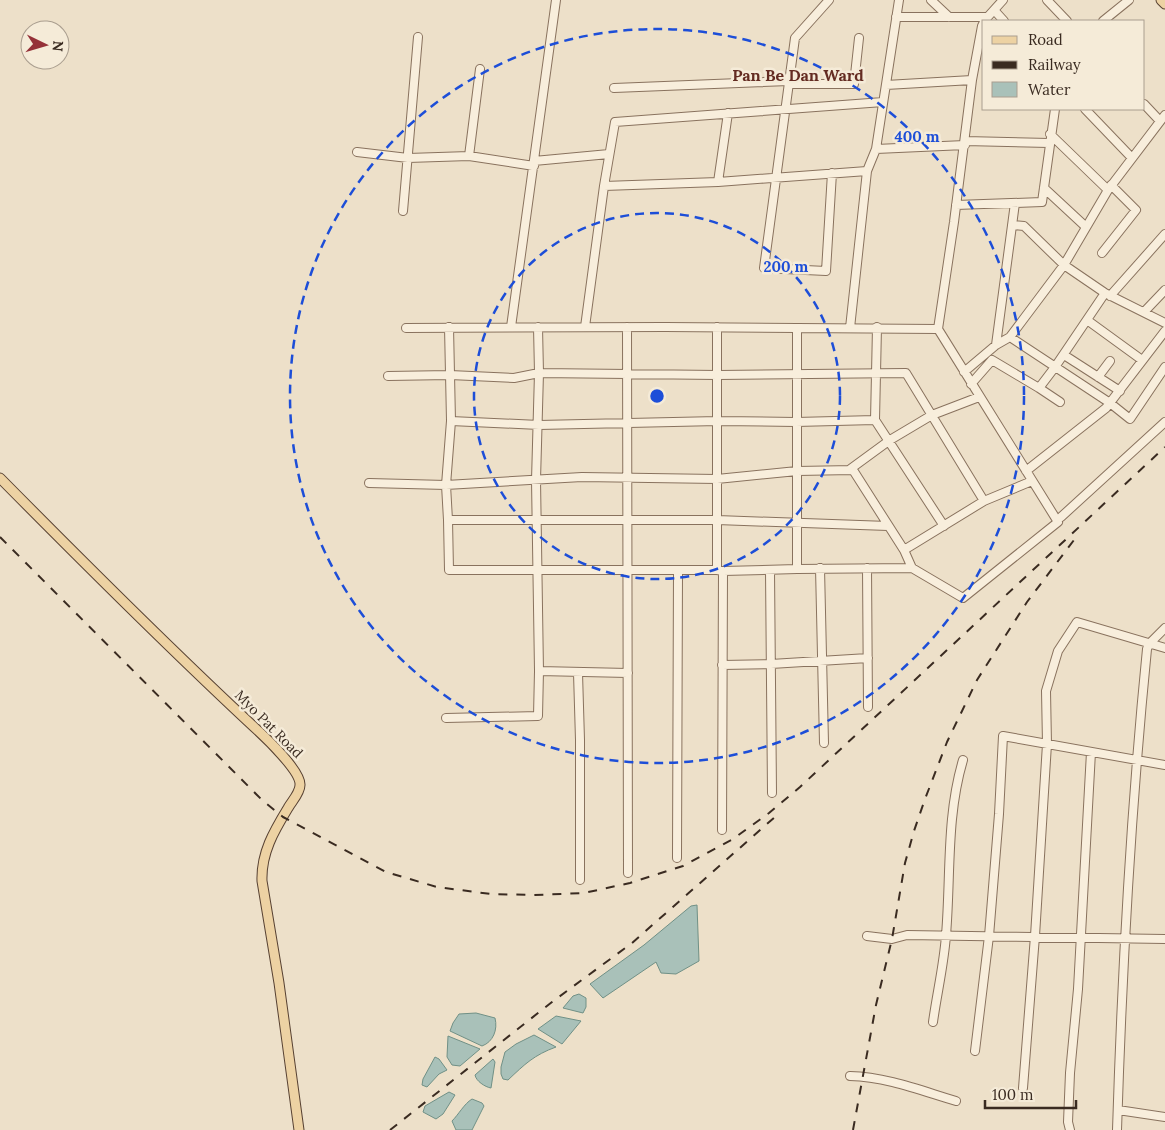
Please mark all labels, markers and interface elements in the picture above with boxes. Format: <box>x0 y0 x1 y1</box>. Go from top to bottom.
north arrow <box>20 20 70 70</box>
legend <box>982 20 1145 110</box>
text: Road <box>1028 30 1063 49</box>
text: N <box>48 40 67 52</box>
text: Railway <box>1028 55 1081 74</box>
district label: Pan Be Dan Ward <box>732 65 864 85</box>
text: Water <box>1028 80 1071 99</box>
text: 400 m <box>894 127 940 146</box>
text: 200 m <box>764 257 809 276</box>
centre of rings <box>648 387 666 405</box>
street label: Myo Pat Road <box>231 686 307 762</box>
scale bar <box>985 1078 1076 1110</box>
text: 100 m <box>992 1085 1033 1104</box>

